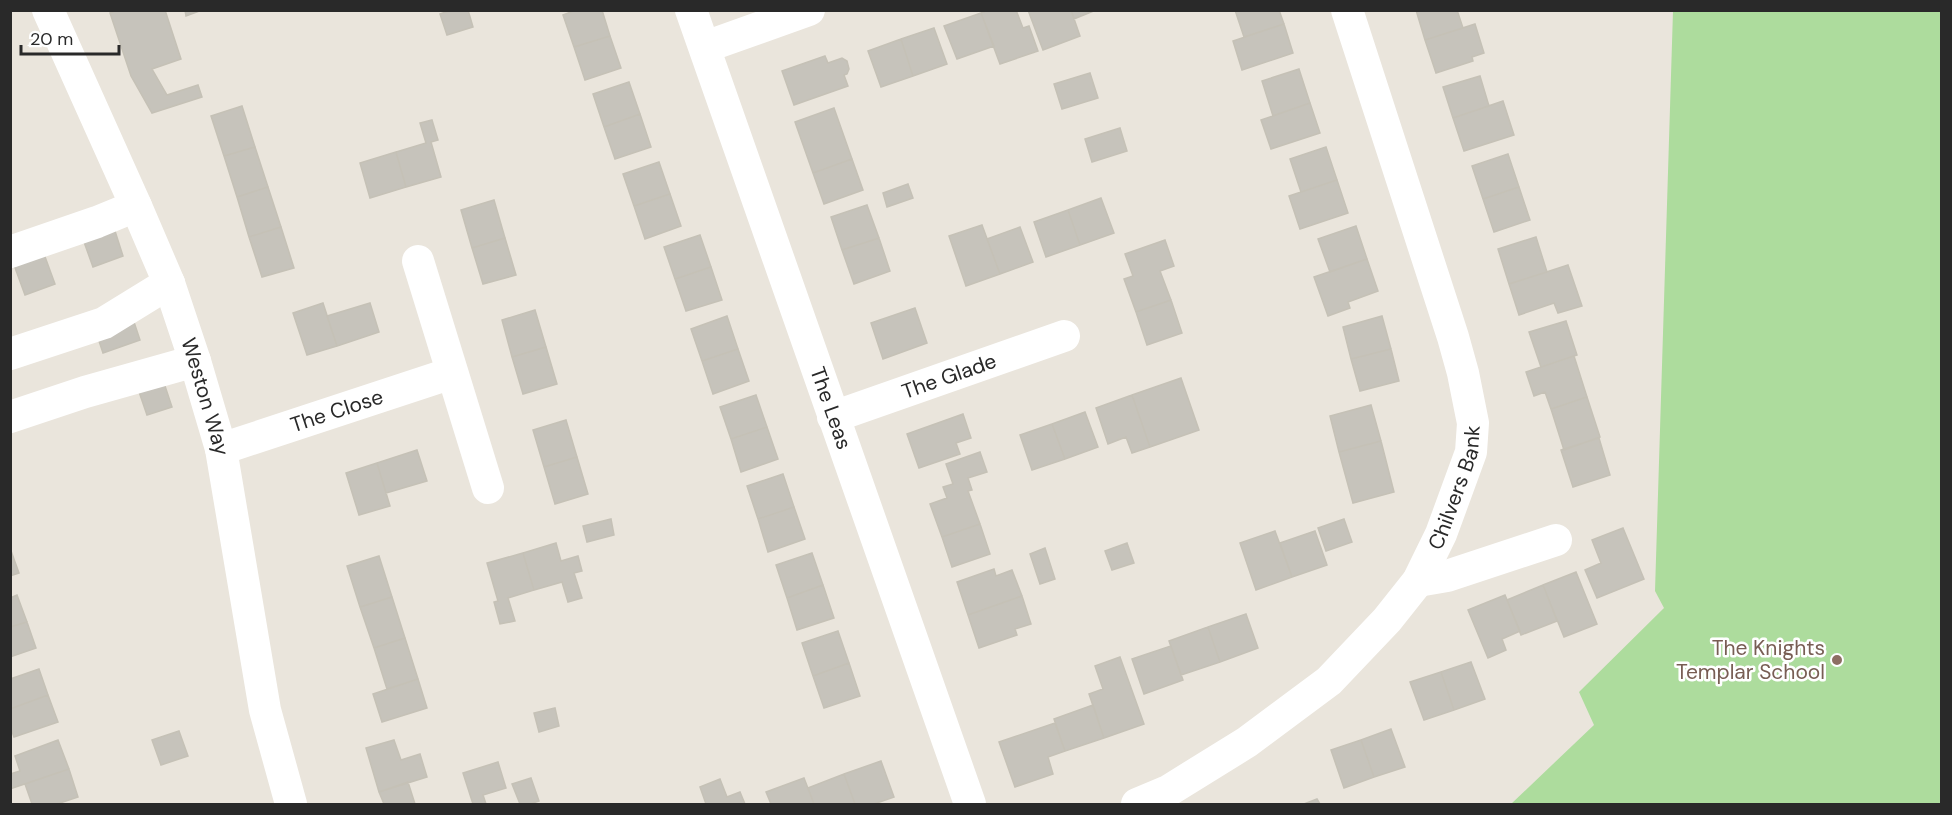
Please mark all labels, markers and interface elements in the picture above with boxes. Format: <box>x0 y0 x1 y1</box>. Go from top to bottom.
scale bar <box>21 18 118 56</box>
text: 20 m <box>30 27 73 51</box>
street label: Weston Way <box>174 334 236 458</box>
street label: The Glade <box>898 347 1000 406</box>
street label: The Leas <box>803 363 858 453</box>
street label: The Close <box>287 383 387 439</box>
street label: Chilvers Bank <box>1421 424 1487 555</box>
place label: The Knights Templar School <box>1676 634 1825 686</box>
marker: The Knights Templar School <box>1830 653 1844 667</box>

